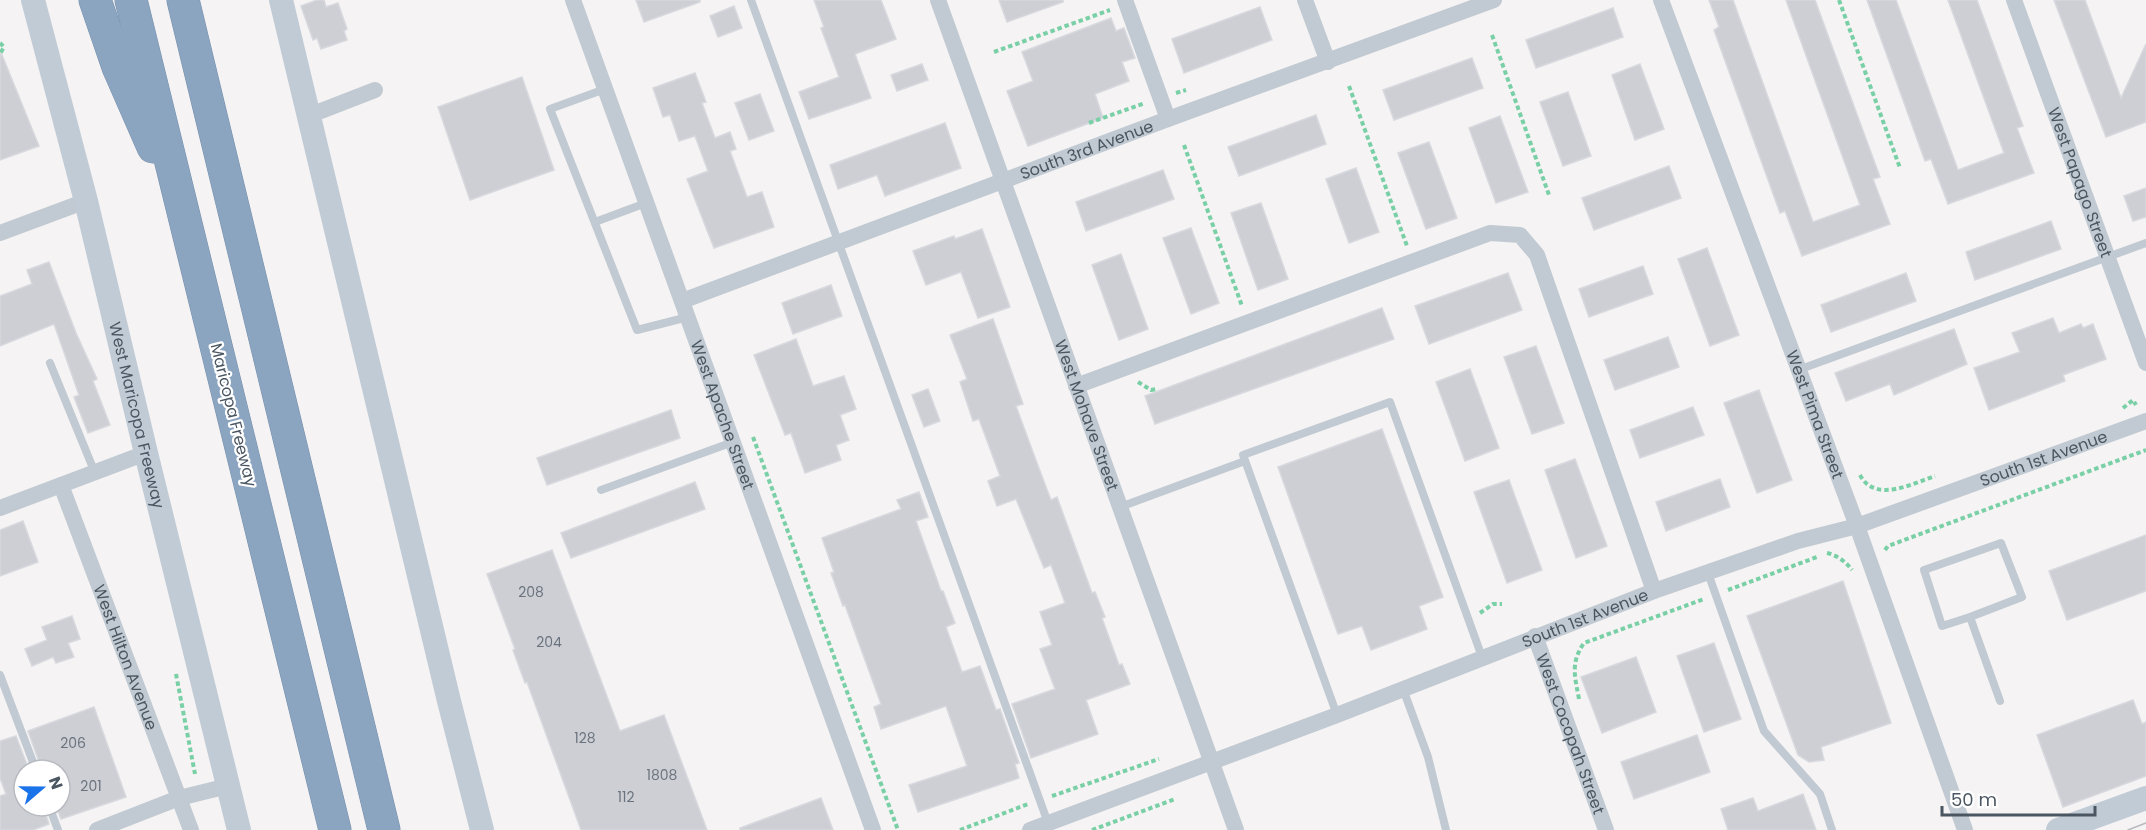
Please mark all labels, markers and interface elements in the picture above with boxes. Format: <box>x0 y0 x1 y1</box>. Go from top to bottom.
street label: West Papago Street <box>2042 104 2118 261</box>
street label: South 3rd Avenue <box>1017 114 1157 185</box>
street label: West Maricopa Freeway <box>103 320 170 511</box>
street label: West Mohave Street <box>1049 336 1124 494</box>
street label: West Apache Street <box>685 337 760 493</box>
street label: Maricopa Freeway <box>205 341 262 489</box>
street label: West Pima Street <box>1780 347 1849 482</box>
street label: South 1st Avenue <box>1977 425 2111 492</box>
street label: West Hilton Avenue <box>88 581 163 733</box>
house number: 208 <box>518 582 544 602</box>
street label: South 1st Avenue <box>1518 583 1652 654</box>
house number: 204 <box>536 632 562 652</box>
street label: West Cocopah Street <box>1530 650 1610 818</box>
house number: 128 <box>574 728 596 748</box>
house number: 206 <box>60 733 86 753</box>
north arrow <box>12 758 72 818</box>
house number: 1808 <box>647 765 678 785</box>
text: N <box>43 773 68 793</box>
house number: 201 <box>80 776 102 796</box>
scale bar <box>1942 779 2095 817</box>
house number: 112 <box>617 787 635 807</box>
text: 50 m <box>1951 787 1997 812</box>

